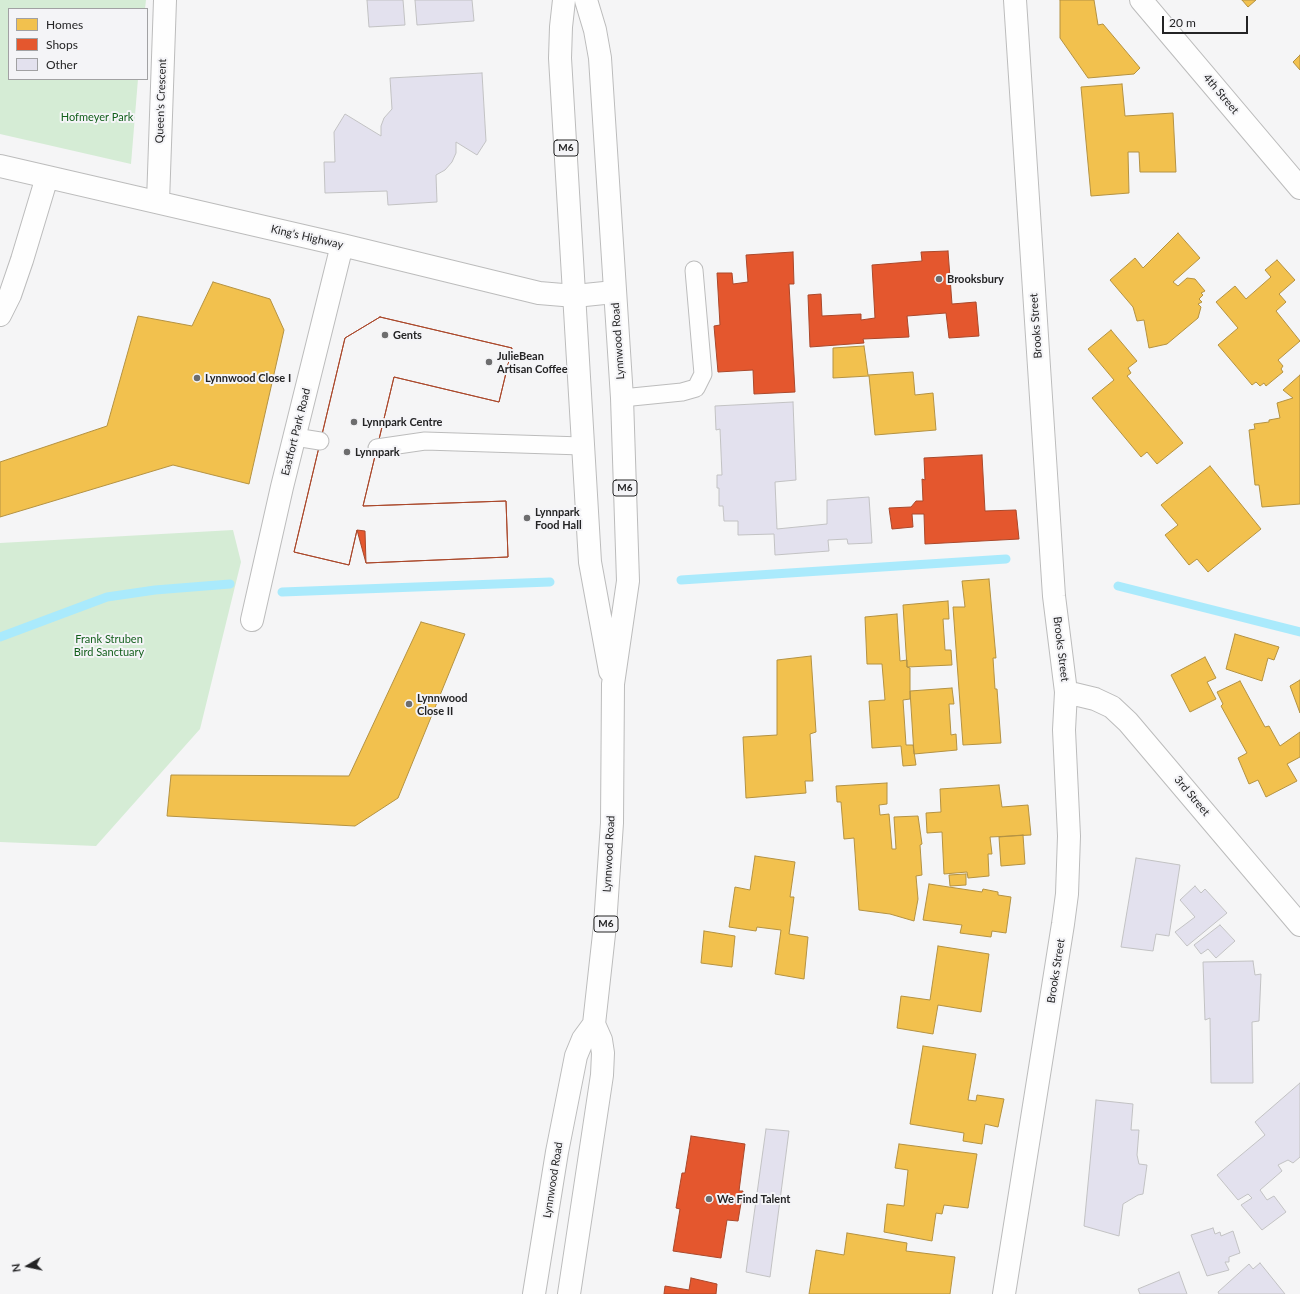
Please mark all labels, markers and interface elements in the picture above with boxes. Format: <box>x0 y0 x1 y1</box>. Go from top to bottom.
legend <box>8 8 148 80</box>
scale bar <box>1164 8 1250 34</box>
text: 20 m <box>1169 15 1196 30</box>
text: Homes <box>46 17 83 32</box>
text: Shops <box>46 37 78 52</box>
text: Other <box>46 57 77 72</box>
street label: Queen's Crescent <box>153 58 169 144</box>
street label: 4th Street <box>1200 71 1242 117</box>
park label: Hofmeyer Park <box>61 110 133 124</box>
road number: M6 <box>554 140 578 156</box>
street label: King's Highway <box>270 222 344 252</box>
place label: Brooksbury <box>947 272 1004 286</box>
marker: Brooksbury <box>934 274 944 284</box>
street label: Brooks Street <box>1027 293 1045 359</box>
street label: Lynnwood Road <box>609 302 627 380</box>
place label: Gents <box>393 328 422 342</box>
marker: Gents <box>380 330 390 340</box>
place label: JulieBean Artisan Coffee <box>497 349 568 375</box>
marker: JulieBean Artisan Coffee <box>484 357 494 367</box>
place label: Lynnwood Close I <box>205 371 291 385</box>
marker: Lynnwood Close I <box>192 373 202 383</box>
street label: Eastfort Park Road <box>279 387 313 477</box>
place label: Lynnpark Centre <box>362 415 442 429</box>
marker: Lynnpark Centre <box>349 417 359 427</box>
place label: Lynnpark <box>355 445 400 459</box>
marker: Lynnpark <box>342 447 352 457</box>
road number: M6 <box>613 480 637 496</box>
place label: Lynnpark Food Hall <box>535 505 582 531</box>
marker: Lynnpark Food Hall <box>522 513 532 523</box>
street label: Brooks Street <box>1050 616 1072 682</box>
park label: Frank Struben Bird Sanctuary <box>74 632 144 658</box>
place label: Lynnwood Close II <box>417 691 468 717</box>
marker: Lynnwood Close II <box>404 699 414 709</box>
street label: 3rd Street <box>1171 773 1213 819</box>
street label: Lynnwood Road <box>600 815 618 893</box>
road number: M6 <box>594 916 618 932</box>
street label: Brooks Street <box>1044 938 1068 1004</box>
street label: Lynnwood Road <box>540 1141 566 1219</box>
place label: We Find Talent <box>717 1192 790 1206</box>
marker: We Find Talent <box>704 1194 714 1204</box>
north arrow <box>8 1246 48 1286</box>
text: N <box>9 1263 23 1273</box>

